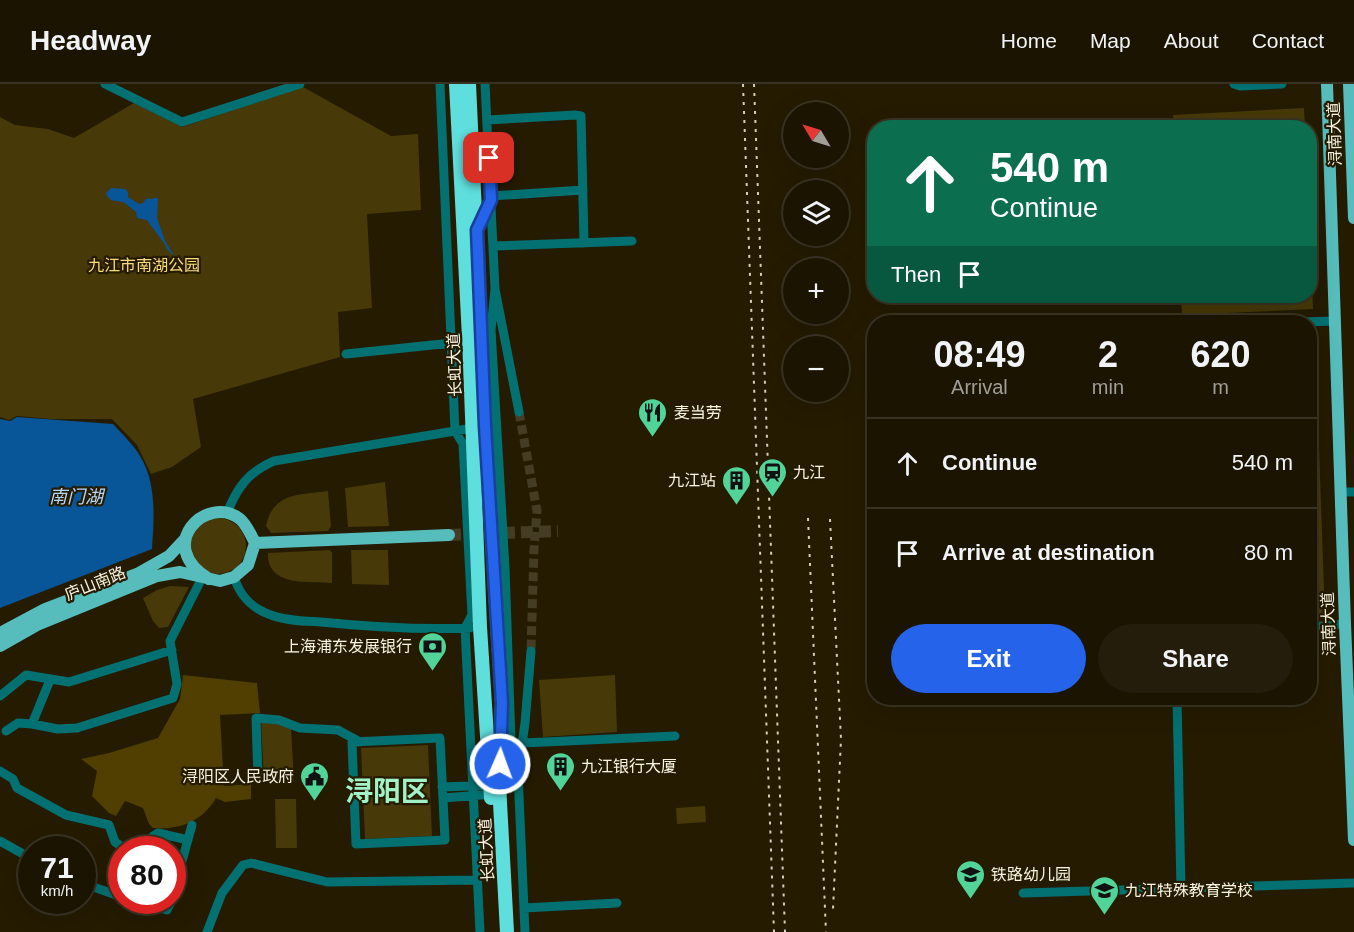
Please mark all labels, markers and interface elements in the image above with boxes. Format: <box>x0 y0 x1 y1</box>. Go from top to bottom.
text: Headway <box>30 25 151 56</box>
text: Home <box>1001 29 1057 52</box>
text: Map <box>1090 29 1131 52</box>
text: About <box>1164 29 1219 52</box>
text: Contact <box>1252 29 1324 52</box>
north arrow <box>783 102 849 168</box>
map controls <box>783 102 849 402</box>
street label: 浔南大道 <box>1325 102 1344 166</box>
pin <box>463 132 514 183</box>
icon: arrive <box>472 141 505 174</box>
icon: ahead <box>891 144 969 222</box>
text: 540 m <box>990 144 1109 191</box>
button: layers <box>783 180 849 246</box>
text: Continue <box>990 193 1098 223</box>
park label: 九江市南湖公园 <box>88 257 200 274</box>
button: + <box>783 258 849 324</box>
icon: arrive <box>953 258 986 291</box>
text: Then <box>891 262 941 287</box>
street label: 长虹大道 <box>445 333 464 397</box>
text: 08:49 <box>933 334 1025 375</box>
text: 2 <box>1098 334 1118 375</box>
text: 620 <box>1190 334 1251 375</box>
button: − <box>783 336 849 402</box>
text: Arrival <box>951 376 1008 398</box>
text: min <box>1092 376 1124 398</box>
text: m <box>1212 376 1229 398</box>
restaurant icon: 麦当劳 <box>637 396 669 438</box>
place label: 麦当劳 <box>674 404 722 421</box>
icon: ahead <box>891 447 924 480</box>
text: Continue <box>942 450 1037 475</box>
text: 540 m <box>1232 450 1293 475</box>
station icon: 九江 <box>756 456 788 498</box>
building icon: 九江站 <box>721 464 753 506</box>
place label: 九江 <box>793 464 825 481</box>
place label: 九江站 <box>668 472 716 489</box>
water label: 南门湖 <box>49 487 106 507</box>
icon: arrive <box>891 537 924 570</box>
text: Arrive at destination <box>942 540 1155 565</box>
text: 80 m <box>1244 540 1293 565</box>
street label: 庐山南路 <box>62 564 128 603</box>
street label: 浔南大道 <box>1319 592 1338 656</box>
button: Exit <box>891 624 1086 693</box>
button: Share <box>1098 624 1293 693</box>
bank icon: 上海浦东发展银行 <box>417 630 449 672</box>
place label: 上海浦东发展银行 <box>284 638 412 655</box>
position arrow <box>468 732 532 796</box>
building icon: 九江银行大厦 <box>544 750 576 792</box>
place label: 九江银行大厦 <box>581 758 677 775</box>
public building icon: 浔阳区人民政府 <box>299 760 331 802</box>
place label: 浔阳区人民政府 <box>182 768 294 785</box>
district label: 浔阳区 <box>345 776 429 807</box>
street label: 长虹大道 <box>476 818 497 882</box>
speed limit sign: 80 <box>108 836 186 914</box>
text: 71 <box>40 851 74 884</box>
school or university icon: 铁路幼儿园 <box>954 858 986 900</box>
place label: 铁路幼儿园 <box>991 866 1071 883</box>
school or university icon: 九江特殊教育学校 <box>1088 874 1120 916</box>
text: km/h <box>41 882 73 899</box>
place label: 九江特殊教育学校 <box>1125 882 1253 899</box>

